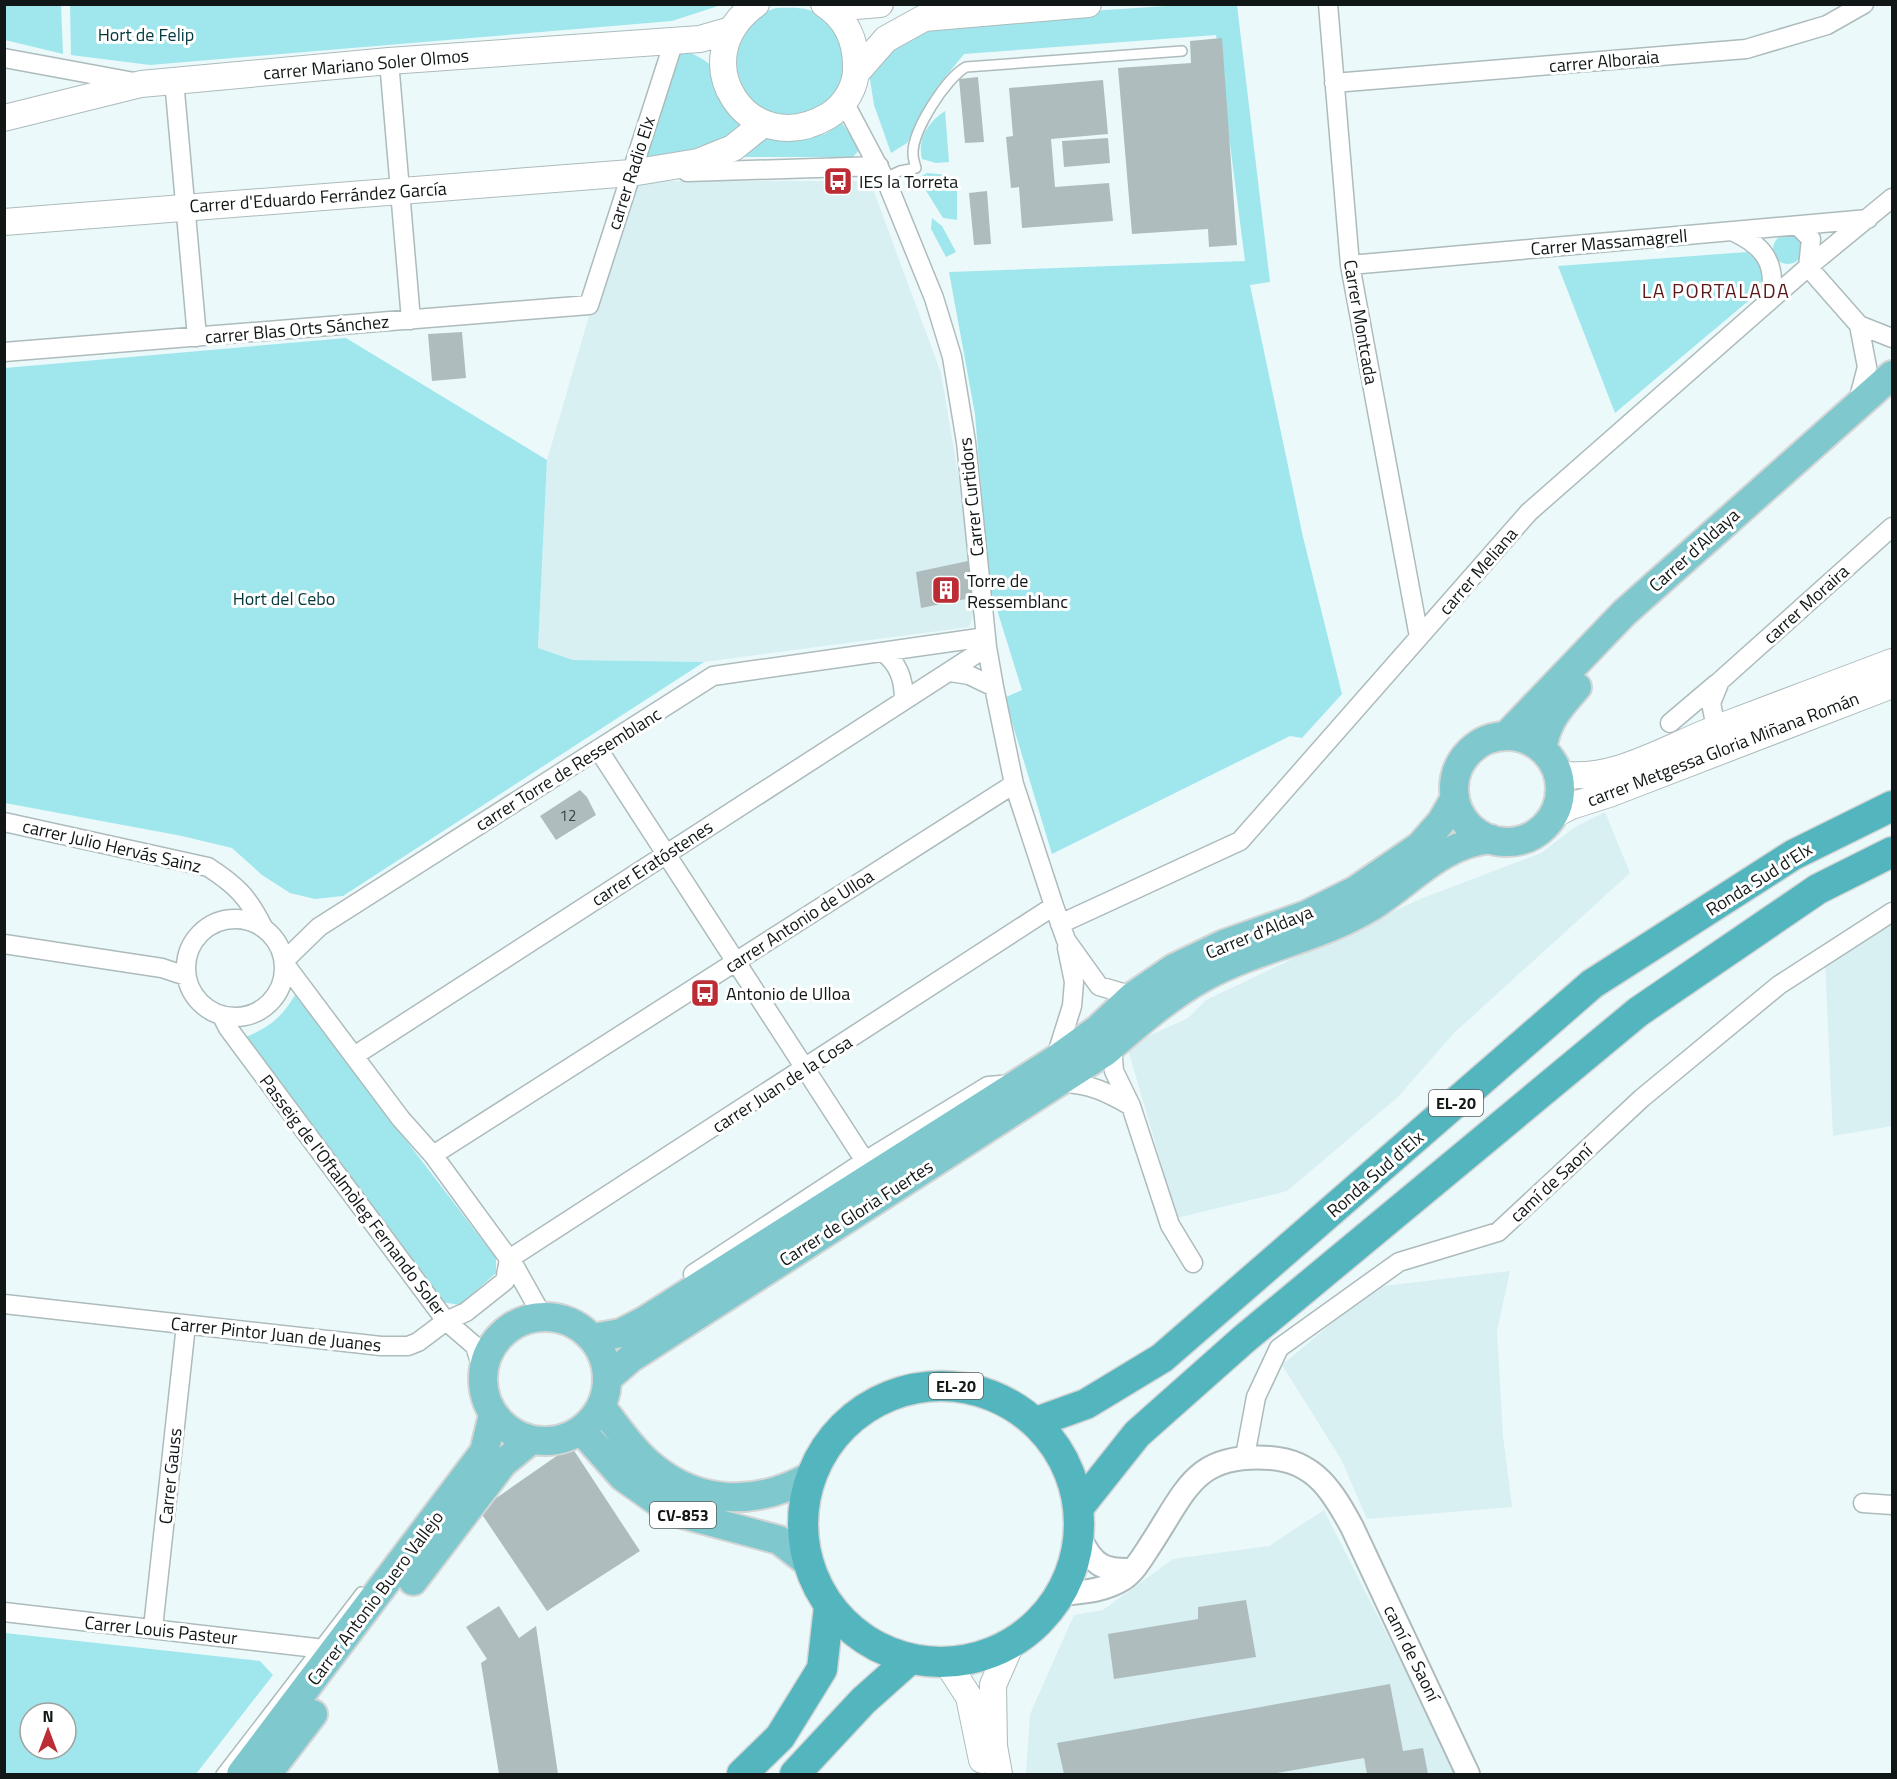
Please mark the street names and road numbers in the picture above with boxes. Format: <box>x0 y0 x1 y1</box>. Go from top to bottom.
street label: carrer Mariano Soler Olmos <box>262 42 470 86</box>
street label: carrer Alboraia <box>1548 43 1660 79</box>
street label: carrer Radio Elx <box>600 113 662 233</box>
street label: Carrer d'Eduardo Ferrández García <box>189 175 447 219</box>
street label: Carrer Massamagrell <box>1530 222 1688 262</box>
street label: Carrer Montcada <box>1337 257 1385 387</box>
street label: carrer Blas Orts Sánchez <box>204 307 390 351</box>
street label: Carrer Curtidors <box>951 436 991 558</box>
street label: Carrer d'Aldaya <box>1643 502 1745 598</box>
street label: carrer Meliana <box>1432 521 1524 621</box>
street label: carrer Moraira <box>1757 558 1855 650</box>
street label: carrer Metgessa Gloria Miñana Román <box>1583 685 1863 813</box>
street label: carrer Torre de Ressemblanc <box>470 701 666 837</box>
street label: carrer Julio Hervás Sainz <box>20 812 204 880</box>
street label: carrer Eratóstenes <box>586 813 718 913</box>
street label: Ronda Sud d'Elx <box>1701 836 1817 922</box>
street label: carrer Antonio de Ulloa <box>719 863 879 979</box>
street label: Carrer d'Aldaya <box>1201 898 1317 966</box>
street label: carrer Juan de la Cosa <box>707 1029 857 1139</box>
street label: Passeig de l'Oftalmòleg Fernando Soler <box>253 1069 453 1321</box>
road number: EL-20 <box>1429 1090 1483 1116</box>
street label: Ronda Sud d'Elx <box>1321 1124 1429 1224</box>
street label: camí de Saoní <box>1504 1136 1600 1228</box>
street label: Carrer de Gloria Fuertes <box>774 1153 938 1273</box>
street label: Carrer Pintor Juan de Juanes <box>169 1310 383 1358</box>
road number: EL-20 <box>929 1373 983 1399</box>
street label: Carrer Gauss <box>152 1426 188 1526</box>
road number: CV-853 <box>650 1502 716 1528</box>
street label: Carrer Antonio Buero Vallejo <box>300 1505 450 1691</box>
street label: camí de Saoní <box>1377 1600 1448 1708</box>
street label: Carrer Louis Pasteur <box>83 1609 239 1651</box>

